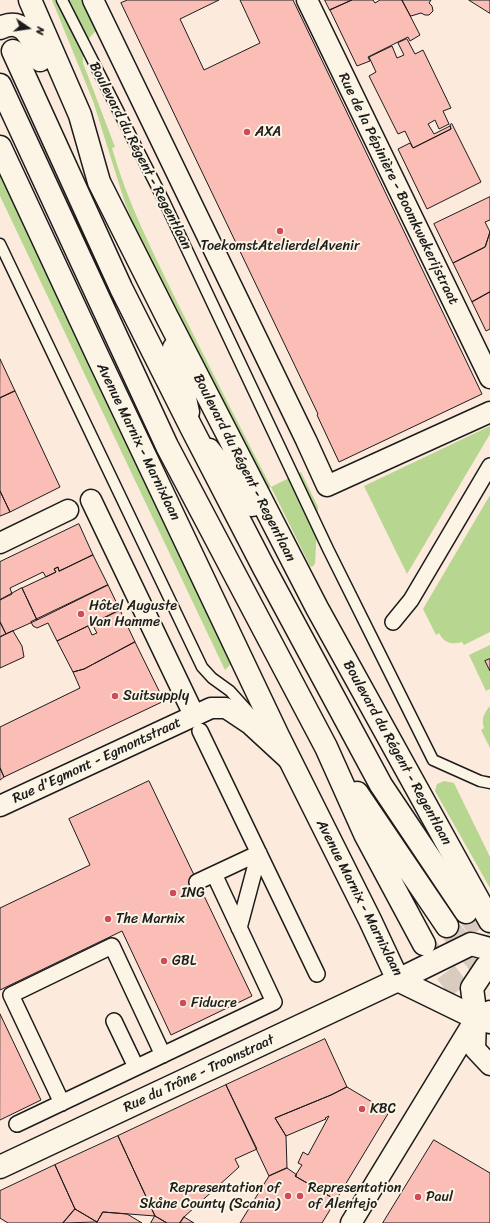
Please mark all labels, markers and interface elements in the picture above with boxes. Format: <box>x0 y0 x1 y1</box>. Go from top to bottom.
north arrow <box>8 8 48 48</box>
text: N <box>30 25 50 37</box>
street label: Boulevard du Régent - Regentlaan <box>85 59 195 253</box>
street label: Rue de la Pépinière - Boomkwekerijstraat <box>334 70 462 308</box>
place label: AXA <box>255 124 281 140</box>
marker: AXA <box>242 127 252 137</box>
marker: ToekomstAtelierdelAvenir <box>275 226 285 236</box>
place label: ToekomstAtelierdelAvenir <box>200 238 360 254</box>
street label: Avenue Marnix - Marnixlaan <box>92 360 184 524</box>
street label: Boulevard du Régent - Regentlaan <box>189 371 299 565</box>
place label: Hôtel Auguste Van Hamme <box>89 598 177 630</box>
marker: Hôtel Auguste Van Hamme <box>76 609 86 619</box>
street label: Boulevard du Régent - Regentlaan <box>339 658 455 848</box>
place label: Suitsupply <box>123 688 189 704</box>
marker: Suitsupply <box>110 691 120 701</box>
street label: Rue d'Egmont - Egmontstraat <box>10 714 184 808</box>
street label: Avenue Marnix - Marnixlaan <box>312 817 406 979</box>
place label: ING <box>181 885 205 901</box>
marker: ING <box>168 888 178 898</box>
place label: The Marnix <box>116 911 185 927</box>
marker: The Marnix <box>103 914 113 924</box>
place label: GBL <box>172 953 196 969</box>
marker: GBL <box>159 956 169 966</box>
place label: Fiducre <box>191 995 237 1011</box>
marker: Fiducre <box>178 998 188 1008</box>
street label: Rue du Trône - Troonstraat <box>121 1032 277 1116</box>
place label: KBC <box>370 1101 396 1117</box>
marker: KBC <box>357 1104 367 1114</box>
place label: Representation of Skåne County (Scania) <box>139 1180 280 1212</box>
place label: Representation of Alentejo <box>308 1180 401 1212</box>
place label: Paul <box>426 1189 453 1205</box>
marker: Representation of Skåne County (Scania) <box>283 1191 293 1201</box>
marker: Representation of Alentejo <box>295 1191 305 1201</box>
marker: Paul <box>413 1192 423 1202</box>

